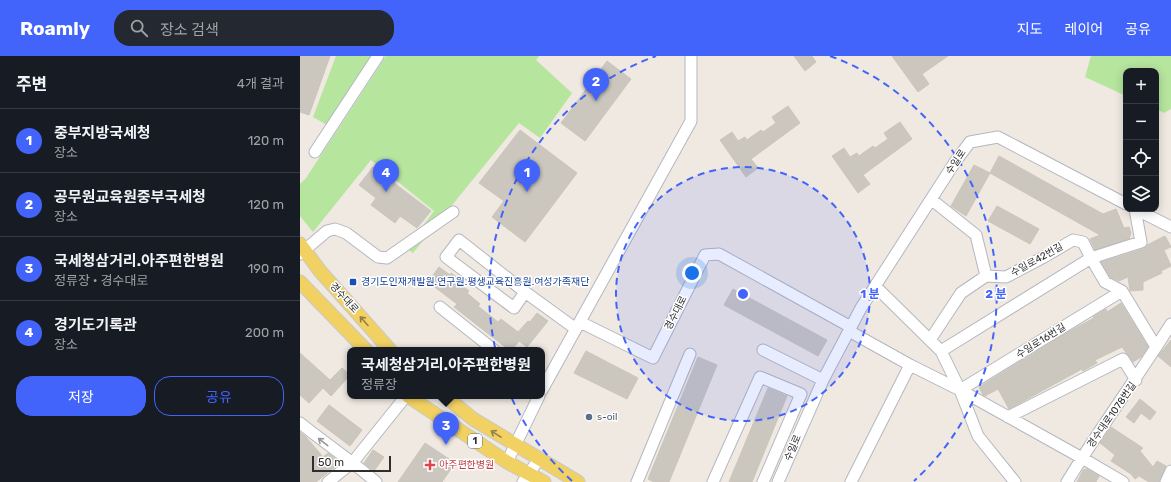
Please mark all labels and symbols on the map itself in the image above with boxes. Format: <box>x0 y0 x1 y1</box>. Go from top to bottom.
pin: 2 <box>583 68 609 101</box>
street label: 수일로 <box>943 147 969 177</box>
pin: 4 <box>373 159 399 192</box>
pin: 1 <box>514 159 540 192</box>
street label: 수일로42번길 <box>1009 241 1065 279</box>
your location <box>682 263 702 283</box>
place label: 경기도인재개발원.연구원.평생교육진흥원.여성가족재단 <box>361 276 589 288</box>
marker: 경기도인재개발원.연구원.평생교육진흥원.여성가족재단 <box>348 277 358 287</box>
street label: 경수대로 <box>327 280 361 316</box>
centre of rings <box>736 287 750 301</box>
text: 1 분 <box>860 287 880 301</box>
text: 2 분 <box>985 287 1007 301</box>
street label: 경수대로 <box>662 294 690 332</box>
one-way arrow <box>360 317 369 327</box>
street label: 수일로16번길 <box>1014 321 1068 361</box>
street label: 경수대로1078번길 <box>1085 380 1139 450</box>
place label: s-oil <box>597 411 617 423</box>
pin: 3 <box>433 412 459 445</box>
marker: s-oil <box>584 412 594 422</box>
one-way arrow <box>490 429 502 437</box>
street label: 수일로 <box>782 433 804 463</box>
road number: 1 <box>468 434 482 448</box>
one-way arrow <box>317 437 328 446</box>
scale bar <box>312 454 391 473</box>
marker: 아주편한병원 <box>424 459 436 471</box>
place label: 아주편한병원 <box>439 459 494 471</box>

